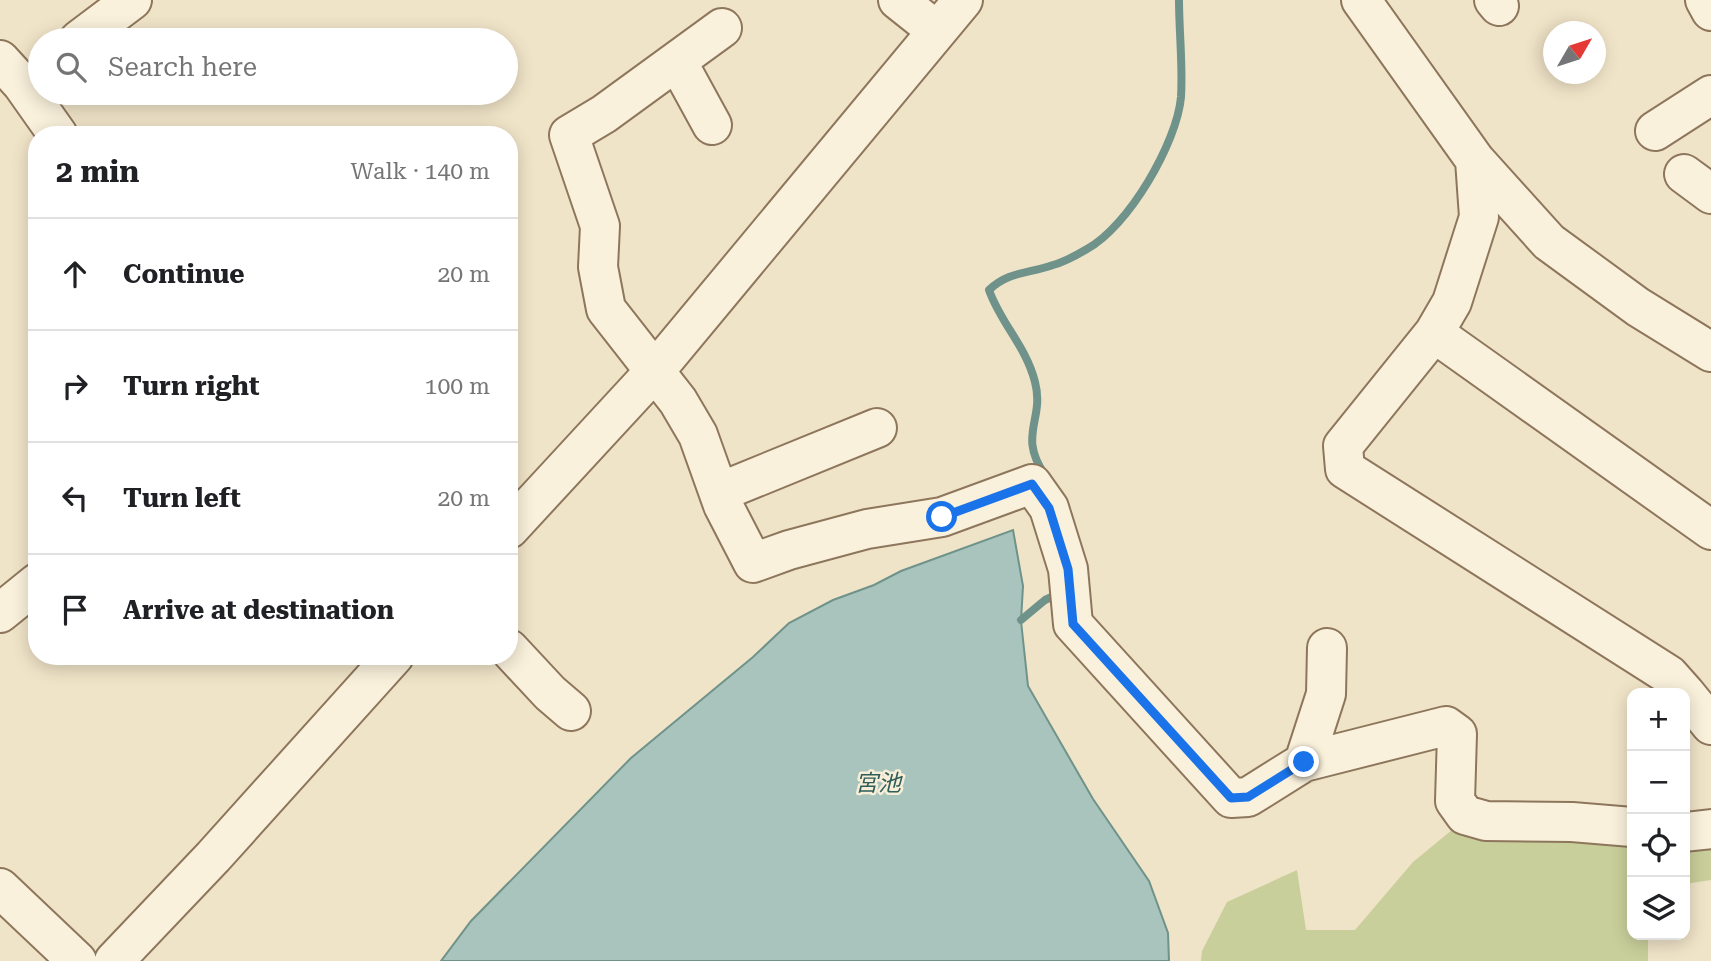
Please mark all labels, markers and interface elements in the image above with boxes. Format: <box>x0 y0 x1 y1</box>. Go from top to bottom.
north arrow <box>1543 21 1606 84</box>
search box <box>28 28 518 105</box>
icon: search <box>52 48 90 86</box>
text: Search here <box>108 52 257 82</box>
text: 2 min <box>56 154 139 189</box>
text: Walk · 140 m <box>351 158 490 185</box>
icon: ahead <box>56 255 94 293</box>
text: Continue <box>123 259 245 289</box>
text: 20 m <box>437 261 490 288</box>
icon: right <box>56 367 94 405</box>
text: Turn right <box>123 371 259 401</box>
text: 100 m <box>425 373 490 400</box>
icon: left <box>56 479 94 517</box>
text: Turn left <box>123 483 241 513</box>
text: 20 m <box>437 485 490 512</box>
route start <box>926 501 957 532</box>
icon: arrive <box>56 591 94 629</box>
text: Arrive at destination <box>123 595 394 625</box>
map controls <box>1627 688 1690 940</box>
button: + <box>1627 688 1690 751</box>
route end <box>1288 746 1319 777</box>
button: − <box>1627 751 1690 814</box>
water label: 宮池 <box>855 770 903 797</box>
button: locate <box>1627 814 1690 877</box>
button: layers <box>1627 877 1690 940</box>

